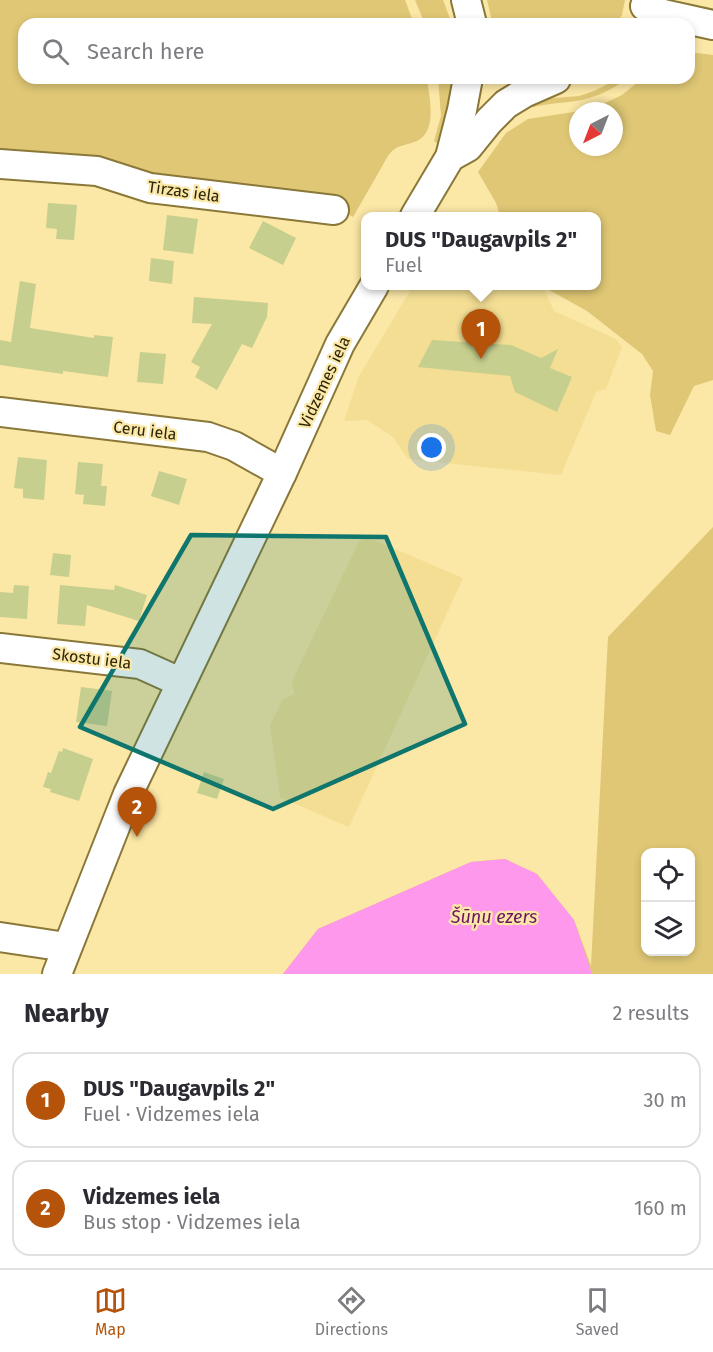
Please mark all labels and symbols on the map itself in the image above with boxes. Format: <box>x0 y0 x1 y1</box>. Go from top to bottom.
north arrow <box>569 102 623 156</box>
street label: Tirzas iela <box>147 177 221 206</box>
pin: 1 <box>462 310 500 359</box>
street label: Vidzemes iela <box>295 333 354 431</box>
street label: Ceru iela <box>112 417 178 444</box>
your location <box>417 433 446 462</box>
street label: Skostu iela <box>51 644 133 673</box>
pin: 2 <box>118 788 156 837</box>
water label: Šūņu ezers <box>450 906 537 929</box>

